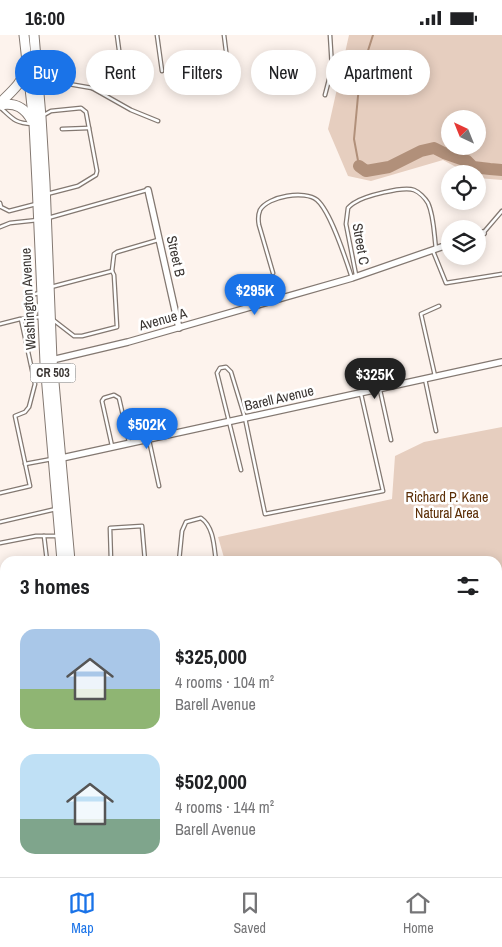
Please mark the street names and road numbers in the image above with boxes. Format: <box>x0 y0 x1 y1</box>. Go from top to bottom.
street label: Street C <box>348 222 374 266</box>
street label: Street B <box>163 234 190 279</box>
street label: Washington Avenue <box>16 248 40 350</box>
street label: Avenue A <box>136 304 189 335</box>
road number: CR 503 <box>30 363 76 383</box>
street label: Barell Avenue <box>243 381 315 415</box>

